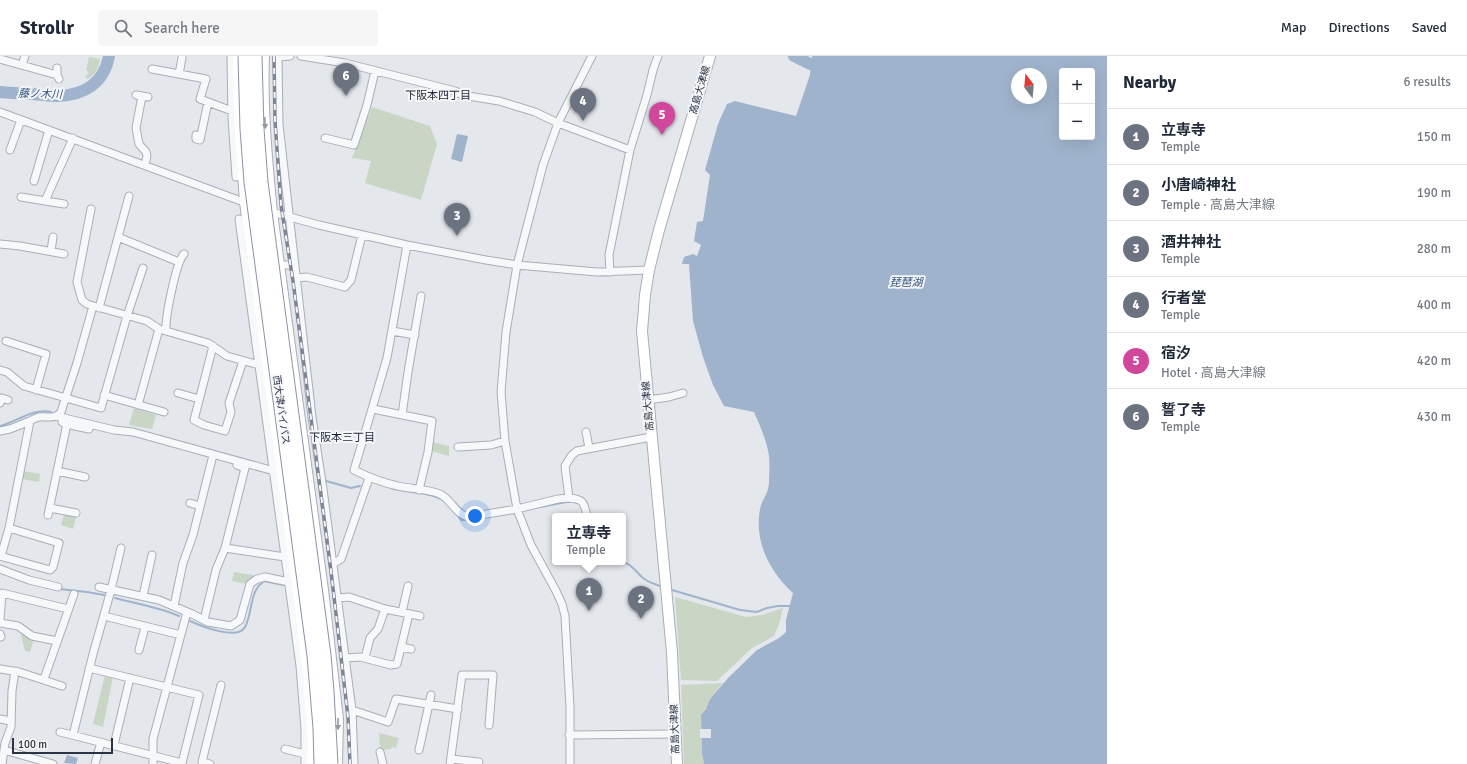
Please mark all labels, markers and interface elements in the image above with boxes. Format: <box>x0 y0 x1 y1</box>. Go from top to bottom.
search box <box>98 10 378 46</box>
text: Strollr <box>20 16 74 40</box>
icon: search <box>112 17 134 39</box>
text: Search here <box>144 19 220 37</box>
text: Map <box>1281 19 1307 36</box>
text: Directions <box>1329 19 1390 36</box>
text: Saved <box>1412 19 1447 36</box>
pin: 6 <box>333 63 359 96</box>
street label: 高島大津線 <box>687 64 713 116</box>
north arrow <box>1011 68 1047 104</box>
map controls <box>1059 68 1095 140</box>
button: + <box>1059 68 1095 104</box>
text: Nearby <box>1123 72 1176 93</box>
text: 6 results <box>1403 74 1451 90</box>
water label: 藤ノ木川 <box>18 87 63 101</box>
pin: 4 <box>570 88 596 121</box>
district label: 下阪本四丁目 <box>405 89 471 102</box>
pin: 5 <box>649 102 675 135</box>
button: − <box>1059 104 1095 140</box>
one-way arrow <box>262 117 268 130</box>
text: 立専寺 <box>1161 121 1206 139</box>
text: 1 <box>1132 129 1140 145</box>
text: 150 m <box>1417 129 1451 145</box>
text: Temple <box>1161 139 1200 155</box>
text: 小唐崎神社 <box>1161 176 1236 194</box>
text: 2 <box>1132 185 1140 201</box>
text: 190 m <box>1417 185 1451 201</box>
text: Temple · 高島大津線 <box>1161 197 1275 213</box>
pin: 3 <box>444 203 470 236</box>
text: 酒井神社 <box>1161 233 1221 251</box>
text: 3 <box>1132 241 1140 257</box>
text: 280 m <box>1417 241 1451 257</box>
text: Temple <box>1161 251 1200 267</box>
water label: 琵琶湖 <box>890 276 924 289</box>
text: 行者堂 <box>1161 289 1206 307</box>
text: 4 <box>1132 297 1140 313</box>
text: 400 m <box>1417 297 1451 313</box>
text: Temple <box>1161 307 1200 323</box>
text: 宿汐 <box>1161 344 1191 362</box>
text: 5 <box>1132 353 1140 369</box>
text: 420 m <box>1417 353 1451 369</box>
text: Hotel · 高島大津線 <box>1161 365 1266 381</box>
street label: 西大津バイパス <box>270 375 292 445</box>
street label: 高島大津線 <box>640 381 656 431</box>
text: 誓了寺 <box>1161 401 1206 419</box>
text: 6 <box>1132 409 1140 425</box>
text: 430 m <box>1417 409 1451 425</box>
text: Temple <box>1161 419 1200 435</box>
district label: 下阪本三丁目 <box>309 431 375 444</box>
your location <box>465 506 485 526</box>
popup <box>552 513 626 565</box>
text: 立専寺 <box>566 524 612 542</box>
text: Temple <box>566 542 606 558</box>
pin: 1 <box>576 578 602 611</box>
pin: 2 <box>628 586 654 619</box>
street label: 高島大津線 <box>668 704 682 754</box>
one-way arrow <box>335 718 341 731</box>
scale bar <box>12 736 113 755</box>
text: 100 m <box>18 738 47 751</box>

